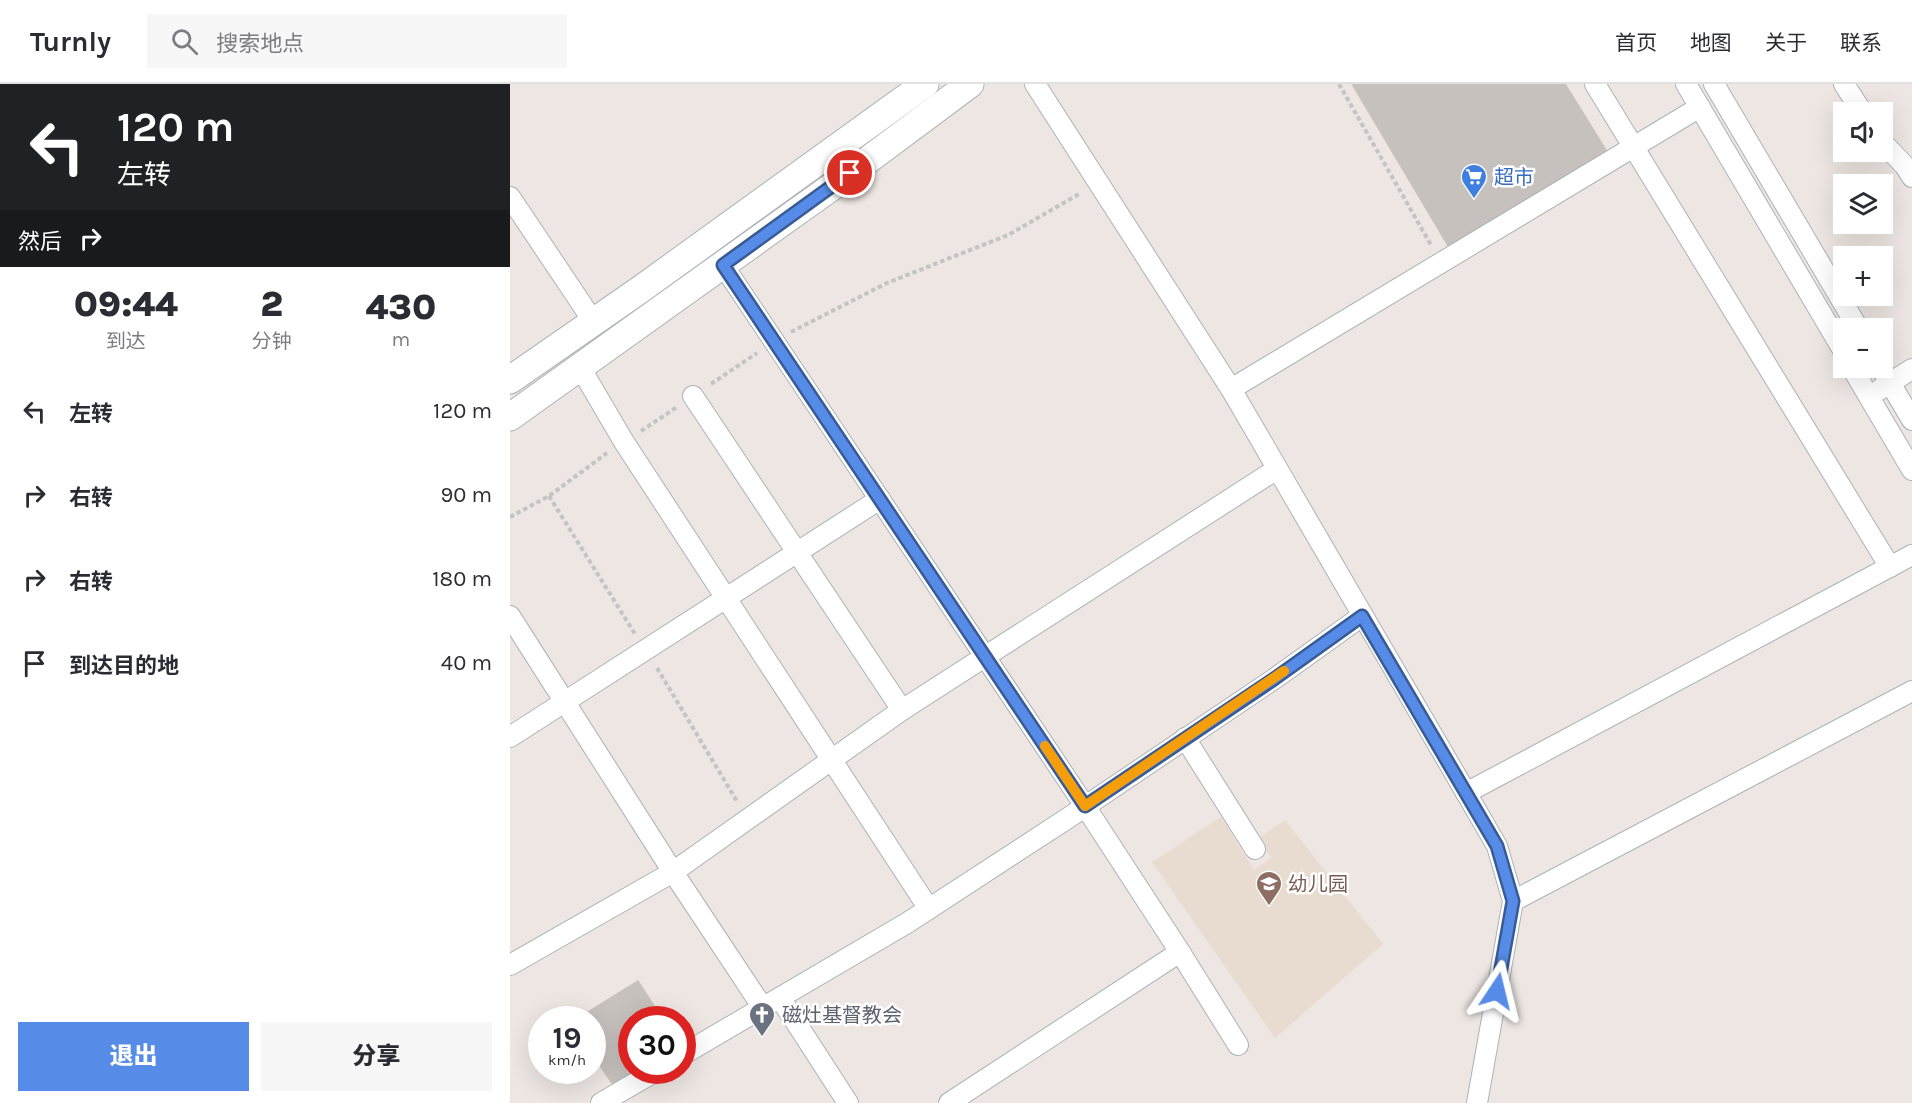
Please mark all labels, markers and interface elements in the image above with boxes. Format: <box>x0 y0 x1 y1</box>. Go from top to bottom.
search box <box>147 14 567 68</box>
text: Turnly <box>30 25 111 58</box>
icon: search <box>168 25 201 58</box>
text: 搜索地点 <box>216 31 304 57</box>
text: 首页 <box>1615 31 1657 55</box>
text: 地图 <box>1690 31 1732 55</box>
text: 关于 <box>1765 31 1807 55</box>
text: 联系 <box>1840 31 1882 55</box>
text: 120 m <box>117 102 234 152</box>
map controls <box>1833 102 1893 378</box>
button: sound <box>1833 102 1893 162</box>
icon: left <box>18 108 96 186</box>
pin <box>824 147 875 198</box>
icon: arrive <box>833 156 866 189</box>
text: 左转 <box>117 159 171 191</box>
supermarket icon: 超市 <box>1459 162 1489 200</box>
place label: 超市 <box>1494 166 1534 189</box>
button: layers <box>1833 174 1893 234</box>
icon: right <box>74 222 107 255</box>
text: 然后 <box>18 229 62 255</box>
button: + <box>1833 246 1893 306</box>
text: 09:44 <box>74 283 178 325</box>
text: 2 <box>260 283 283 325</box>
text: 430 <box>366 286 436 328</box>
button: − <box>1833 318 1893 378</box>
text: m <box>391 328 410 351</box>
text: 到达 <box>106 330 146 353</box>
text: 分钟 <box>252 330 292 353</box>
icon: left <box>18 395 51 428</box>
text: 120 m <box>433 398 492 424</box>
text: 左转 <box>69 401 113 427</box>
icon: right <box>18 479 51 512</box>
text: 90 m <box>440 482 492 508</box>
text: 右转 <box>69 485 113 511</box>
icon: right <box>18 563 51 596</box>
text: 180 m <box>432 566 492 592</box>
text: 右转 <box>69 569 113 595</box>
icon: arrive <box>18 647 51 680</box>
text: 40 m <box>441 650 492 676</box>
text: 到达目的地 <box>69 653 179 679</box>
school or university icon: 幼儿园 <box>1254 869 1284 907</box>
place label: 幼儿园 <box>1288 873 1348 896</box>
position arrow <box>1465 959 1529 1023</box>
church icon: 磁灶基督教会 <box>747 1000 777 1038</box>
place label: 磁灶基督教会 <box>782 1004 902 1027</box>
speed limit sign: 30 <box>618 1006 696 1084</box>
text: 19 <box>552 1020 581 1056</box>
button: 退出 <box>18 1022 249 1091</box>
button: 分享 <box>261 1022 492 1091</box>
text: km/h <box>548 1051 586 1069</box>

